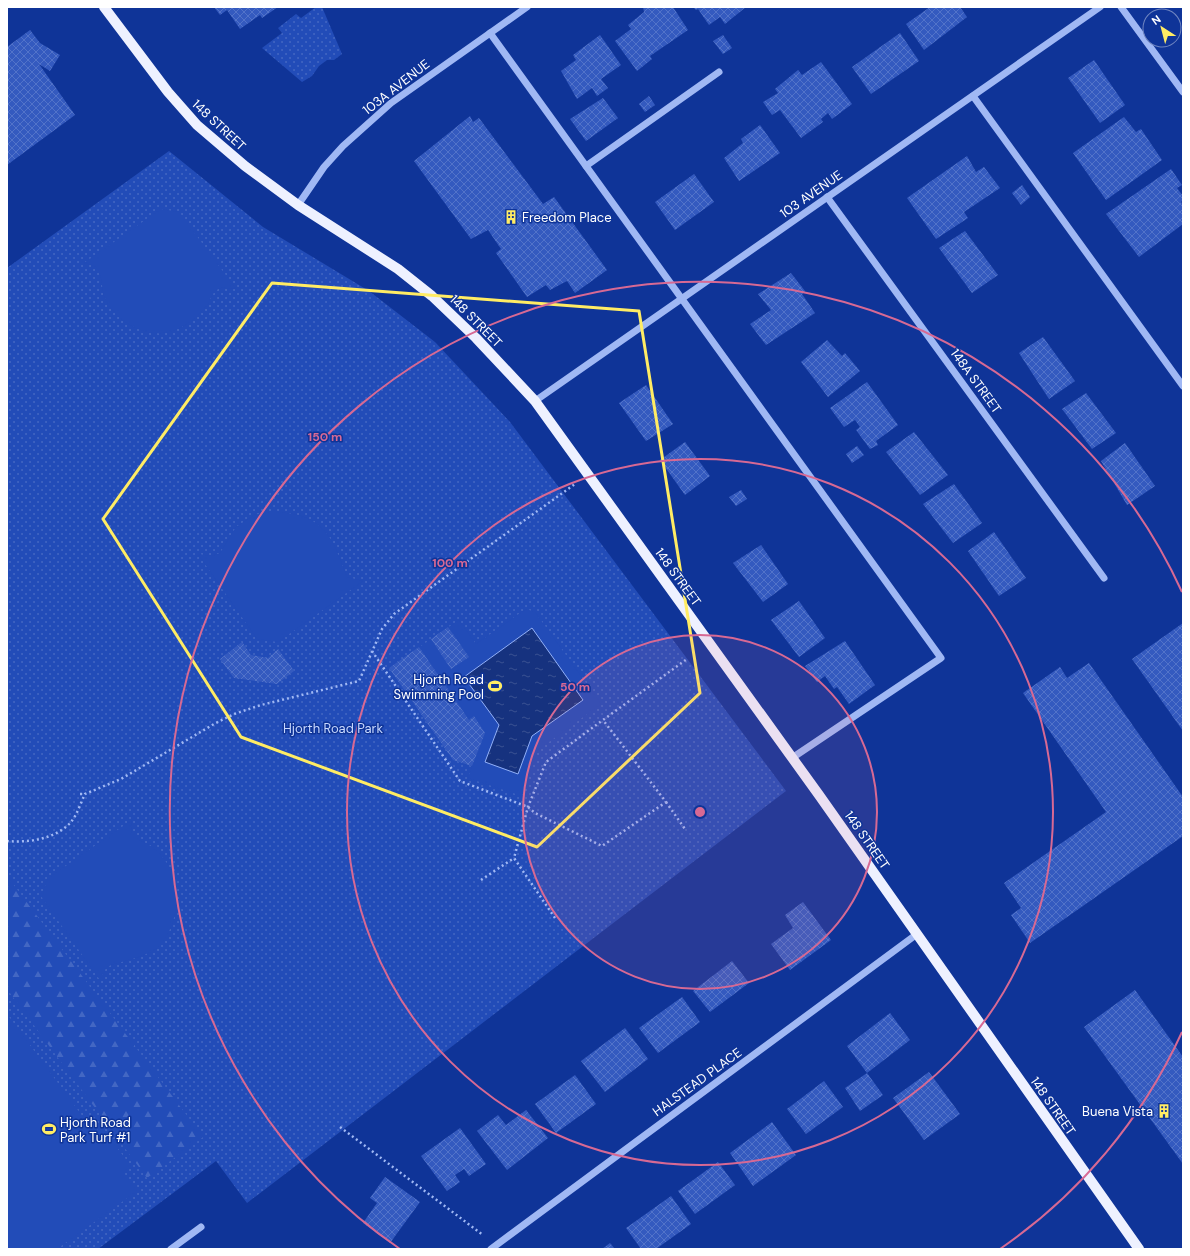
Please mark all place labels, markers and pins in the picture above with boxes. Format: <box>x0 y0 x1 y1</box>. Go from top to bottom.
building icon: Freedom Place <box>503 209 519 225</box>
place label: Freedom Place <box>522 209 612 226</box>
place label: Hjorth Road Swimming Pool <box>393 671 484 703</box>
sports icon: Hjorth Road Swimming Pool <box>487 678 503 694</box>
centre of rings <box>693 805 707 819</box>
place label: Buena Vista <box>1082 1103 1153 1120</box>
building icon: Buena Vista <box>1156 1103 1172 1119</box>
place label: Hjorth Road Park Turf #1 <box>60 1114 131 1146</box>
sports icon: Hjorth Road Park Turf #1 <box>41 1121 57 1137</box>

